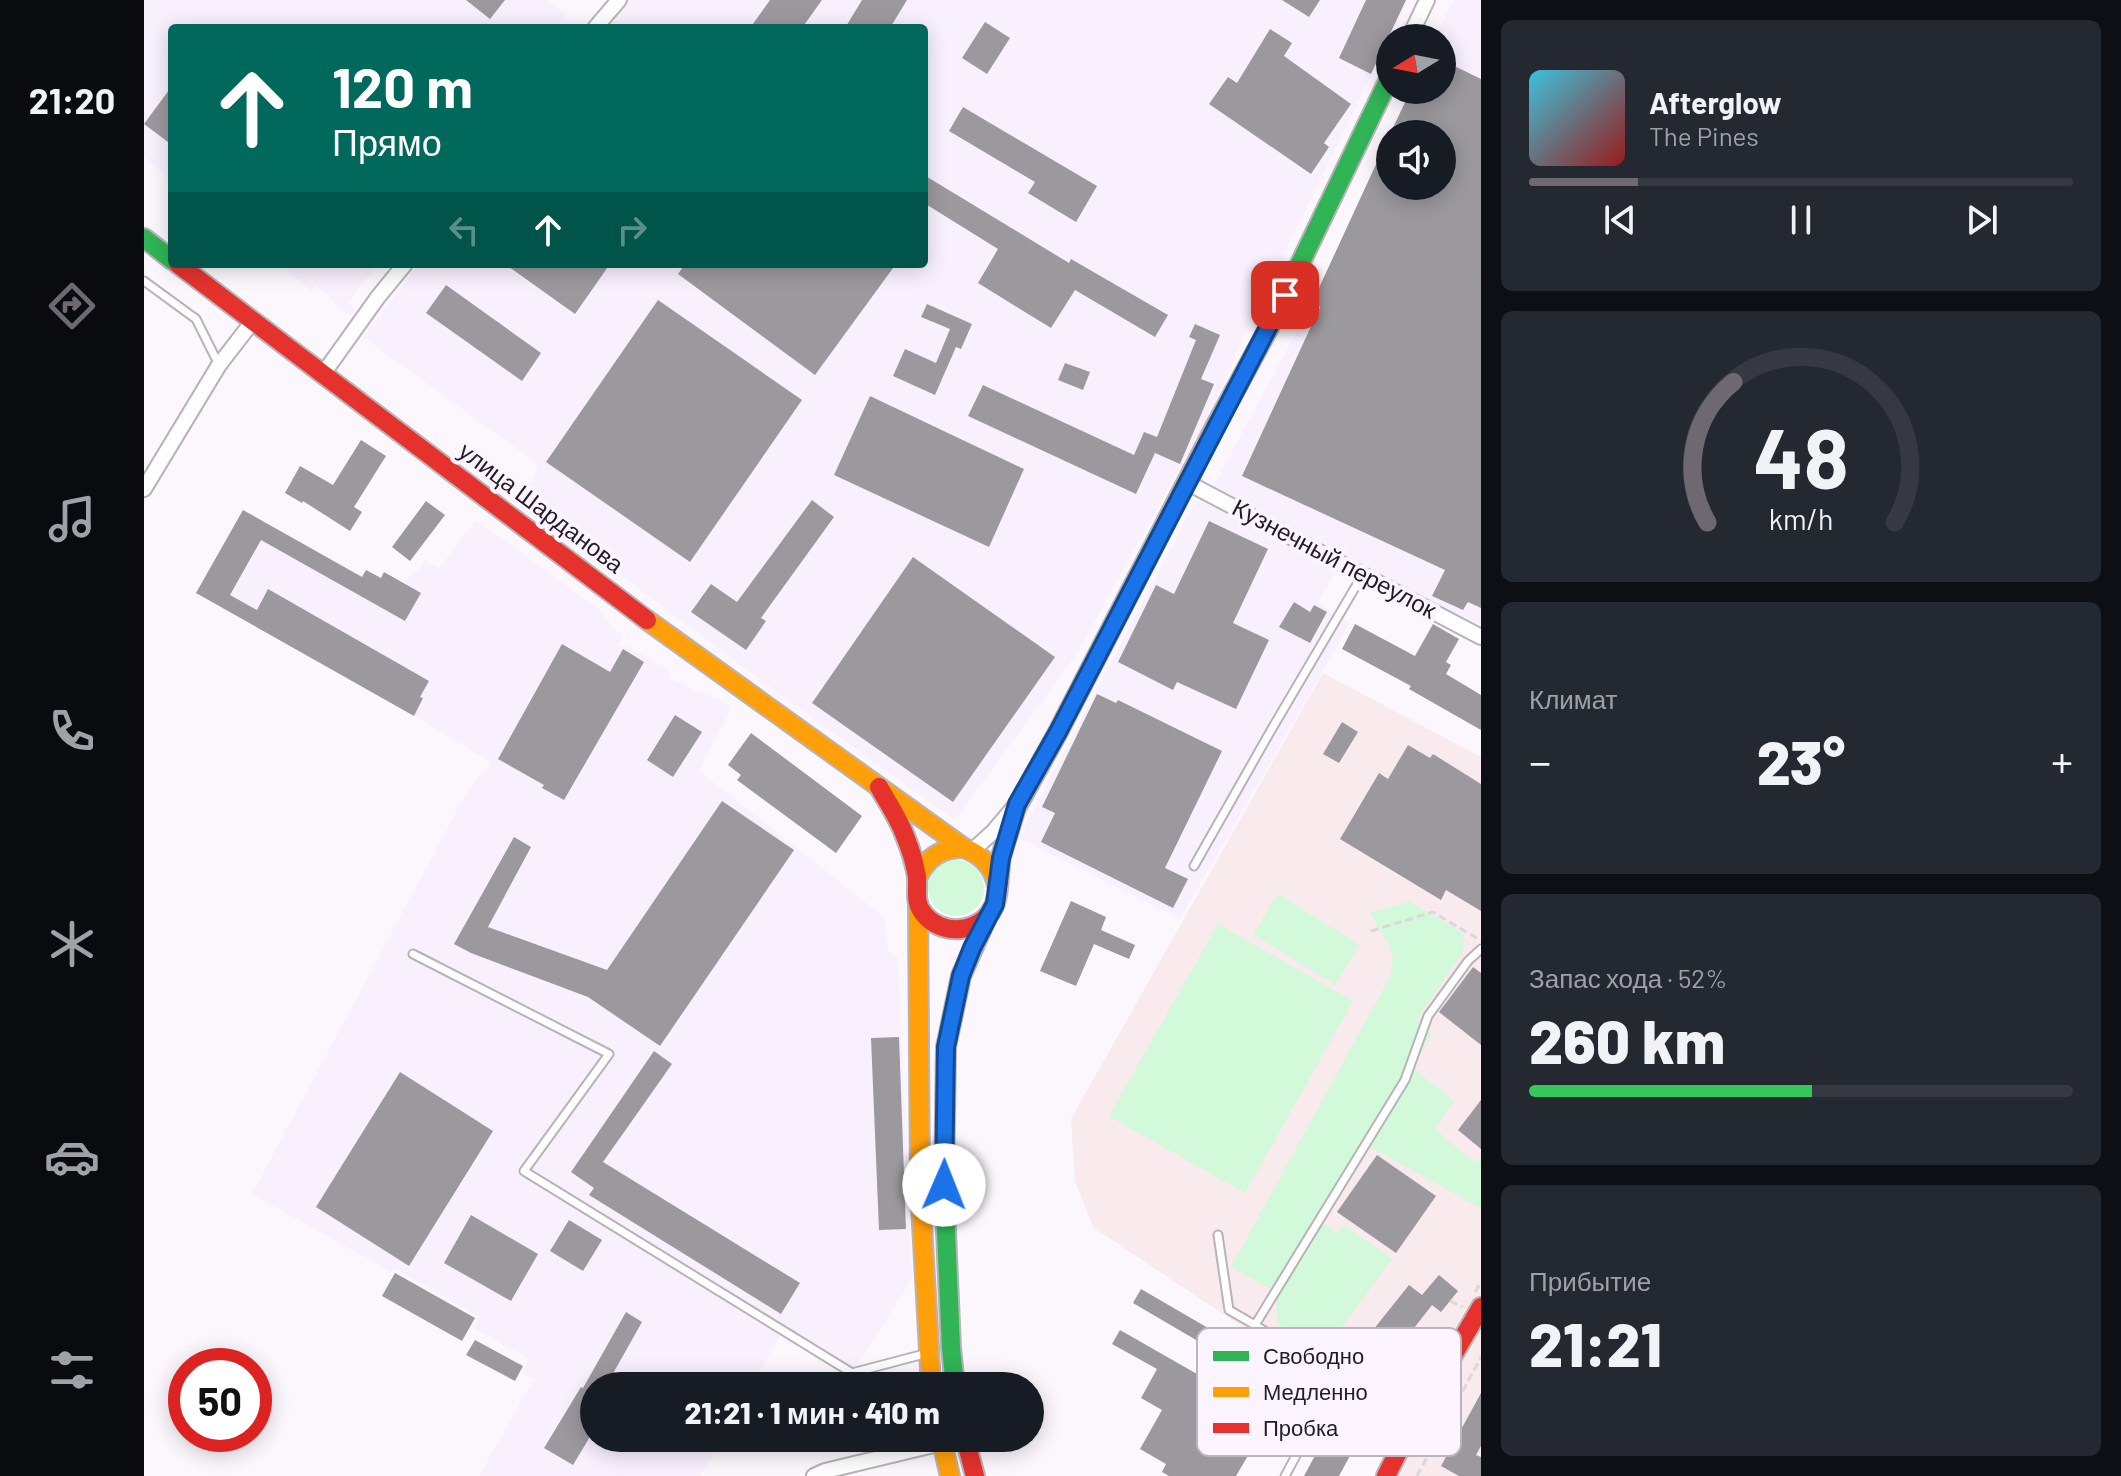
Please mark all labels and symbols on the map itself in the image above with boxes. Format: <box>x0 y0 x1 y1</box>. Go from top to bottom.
north arrow <box>1376 24 1456 104</box>
pin <box>1251 261 1319 329</box>
street label: улица Шарданова <box>454 435 630 579</box>
street label: Кузнечный переулок <box>1228 492 1442 624</box>
position arrow <box>902 1143 986 1227</box>
legend <box>1197 1328 1461 1456</box>
text: Свободно <box>1263 1342 1364 1369</box>
speed limit sign: 50 <box>168 1348 272 1452</box>
text: Медленно <box>1263 1378 1368 1405</box>
text: Пробка <box>1263 1414 1339 1441</box>

